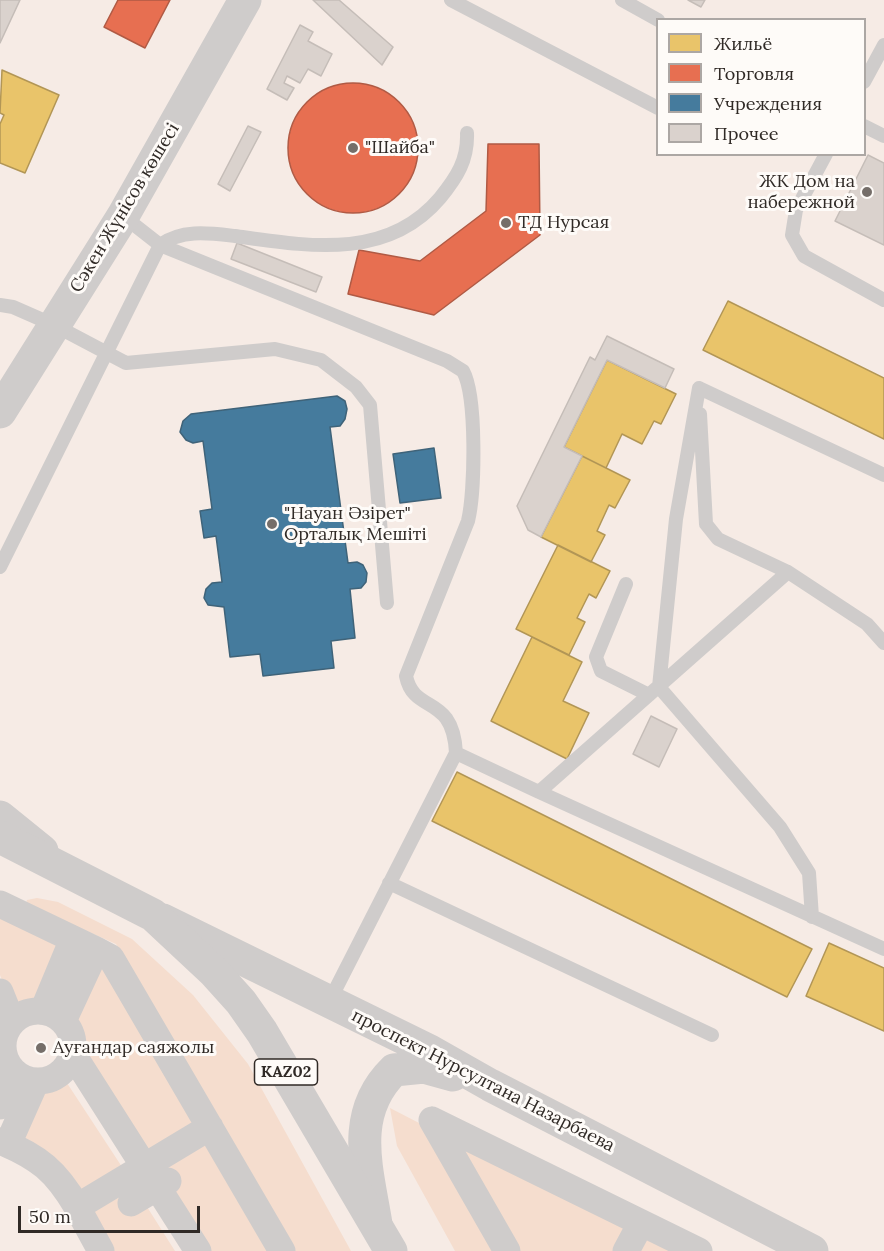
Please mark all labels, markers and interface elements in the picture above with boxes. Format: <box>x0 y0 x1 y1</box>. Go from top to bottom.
legend <box>656 18 866 156</box>
text: Жильё <box>714 32 772 55</box>
text: Торговля <box>714 62 794 85</box>
text: Учреждения <box>714 92 822 115</box>
street label: Сәкен Жүнісов көшесі <box>66 119 184 297</box>
text: Прочее <box>714 122 778 145</box>
place label: "Шайба" <box>365 137 435 159</box>
marker: "Шайба" <box>346 141 360 155</box>
place label: ЖК Дом на набережной <box>748 171 855 213</box>
marker: ЖК Дом на набережной <box>860 185 874 199</box>
place label: ТД Нурсая <box>518 212 609 234</box>
marker: ТД Нурсая <box>499 216 513 230</box>
place label: "Науан Әзірет" Орталық Мешіті <box>284 503 427 546</box>
marker: "Науан Әзірет" Орталық Мешіті <box>265 517 279 531</box>
street label: проспект Нурсултана Назарбаева <box>348 1005 618 1157</box>
place label: Ауғандар саяжолы <box>53 1037 214 1059</box>
marker: Ауғандар саяжолы <box>34 1041 48 1055</box>
road number: KАZ02 <box>254 1059 318 1085</box>
scale bar <box>21 1194 202 1232</box>
text: 50 m <box>29 1205 71 1228</box>

